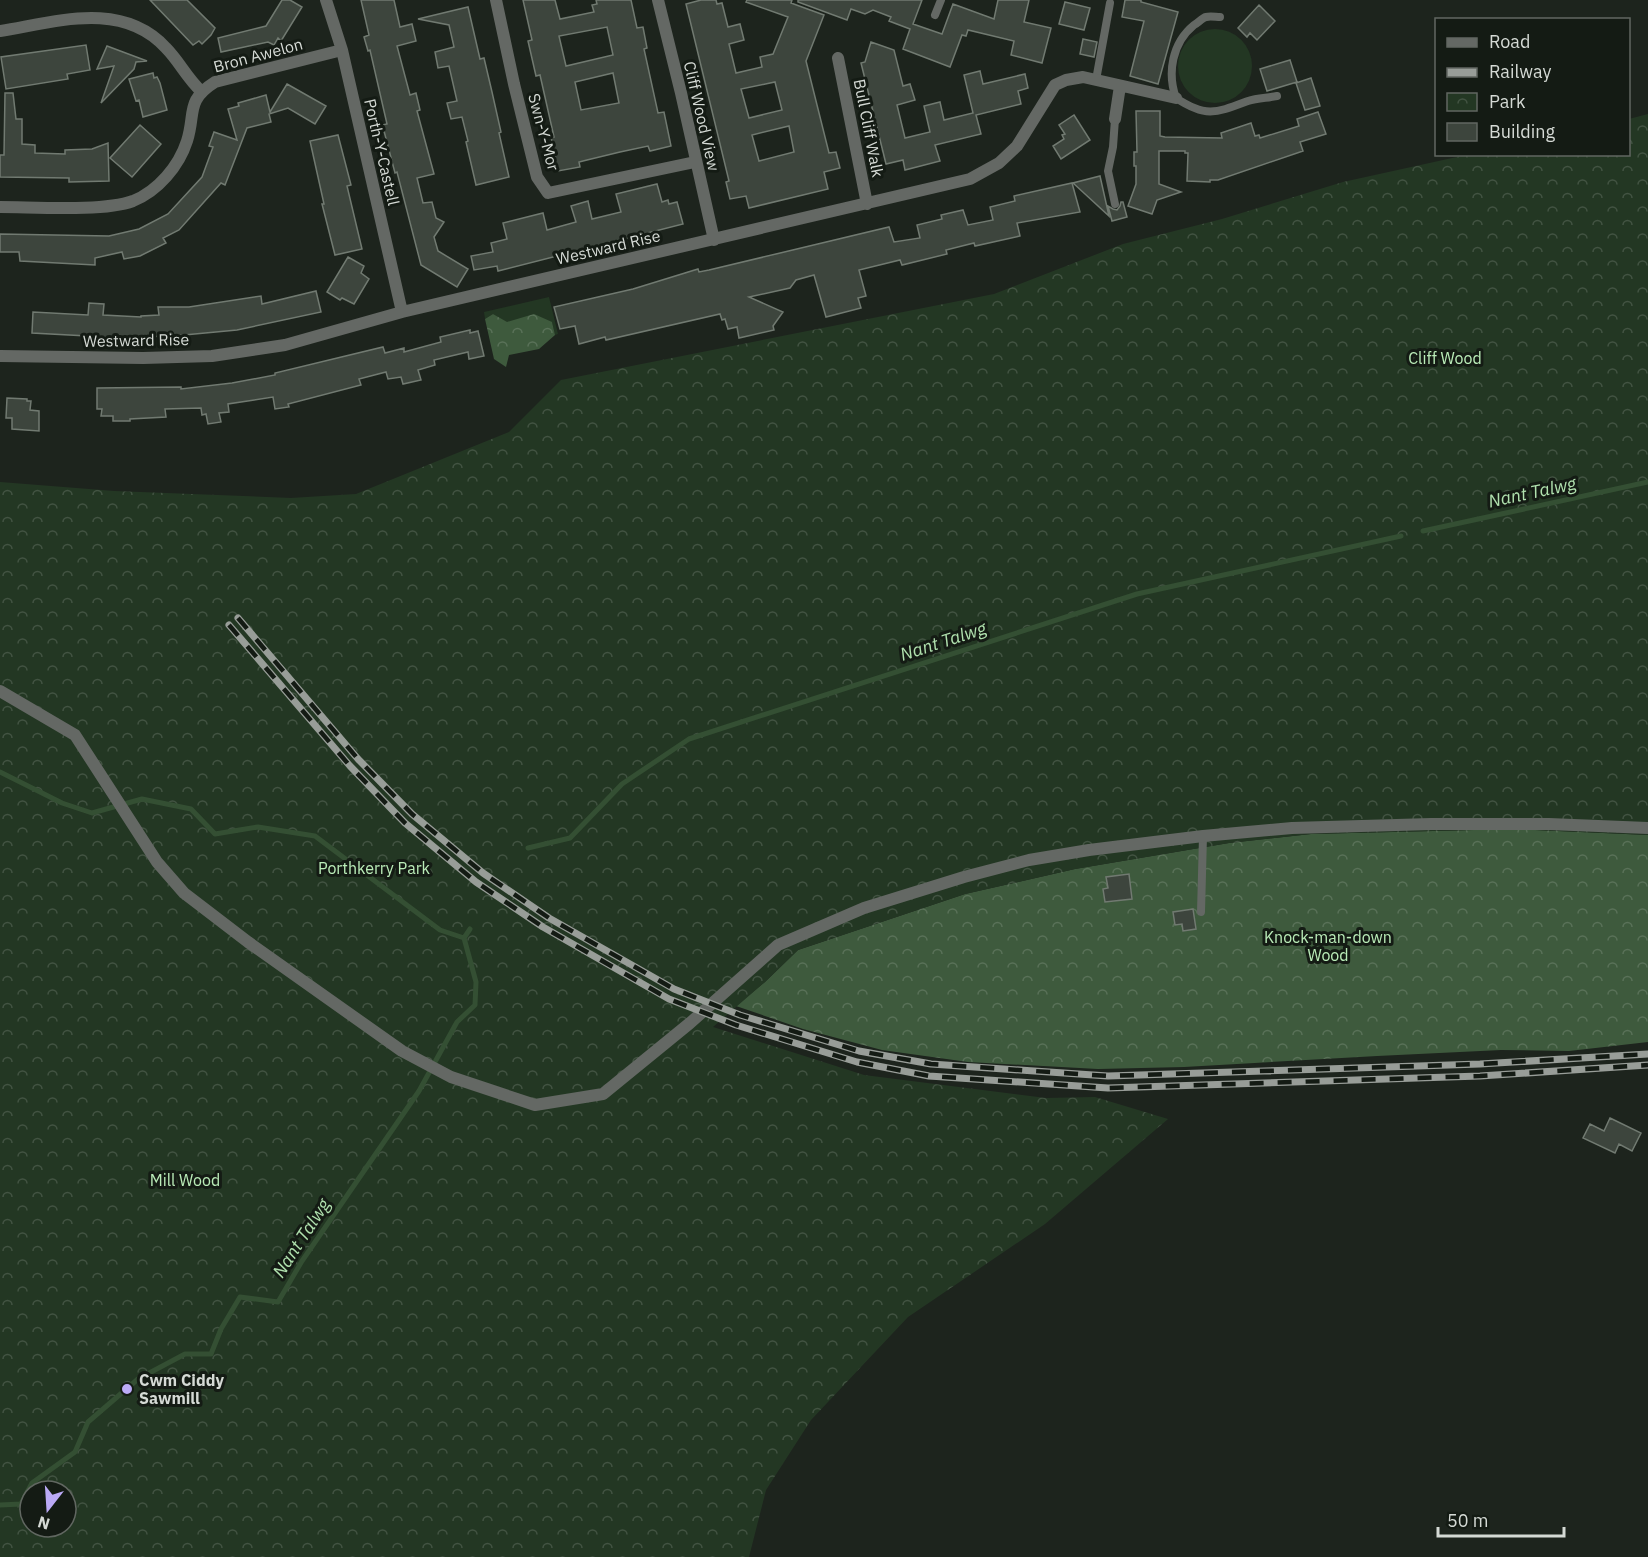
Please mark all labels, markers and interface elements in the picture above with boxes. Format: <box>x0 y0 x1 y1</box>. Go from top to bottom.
legend <box>1435 18 1630 156</box>
text: Road <box>1489 30 1530 53</box>
street label: Bron Awelon <box>211 33 305 77</box>
street label: Cliff Wood View <box>680 59 724 173</box>
text: Railway <box>1489 60 1551 83</box>
street label: Bull Cliff Walk <box>850 77 888 179</box>
text: Park <box>1489 90 1526 113</box>
street label: Swn-Y-Mor <box>524 91 564 173</box>
street label: Porth-Y-Castell <box>360 97 404 207</box>
text: Building <box>1489 120 1556 143</box>
street label: Westward Rise <box>554 225 662 269</box>
street label: Westward Rise <box>83 329 190 351</box>
park label: Cliff Wood <box>1408 348 1482 368</box>
water label: Nant Talwg <box>1486 471 1579 513</box>
water label: Nant Talwg <box>897 616 990 666</box>
park label: Porthkerry Park <box>318 858 431 878</box>
park label: Knock-man-down Wood <box>1264 927 1392 965</box>
park label: Mill Wood <box>150 1170 220 1190</box>
water label: Nant Talwg <box>267 1194 335 1282</box>
place label: Cwm Ciddy Sawmill <box>139 1370 224 1408</box>
marker: Cwm Ciddy Sawmill <box>120 1382 134 1396</box>
north arrow <box>18 1479 78 1539</box>
scale bar <box>1438 1500 1564 1538</box>
text: 50 m <box>1447 1509 1489 1532</box>
text: N <box>35 1512 52 1535</box>

